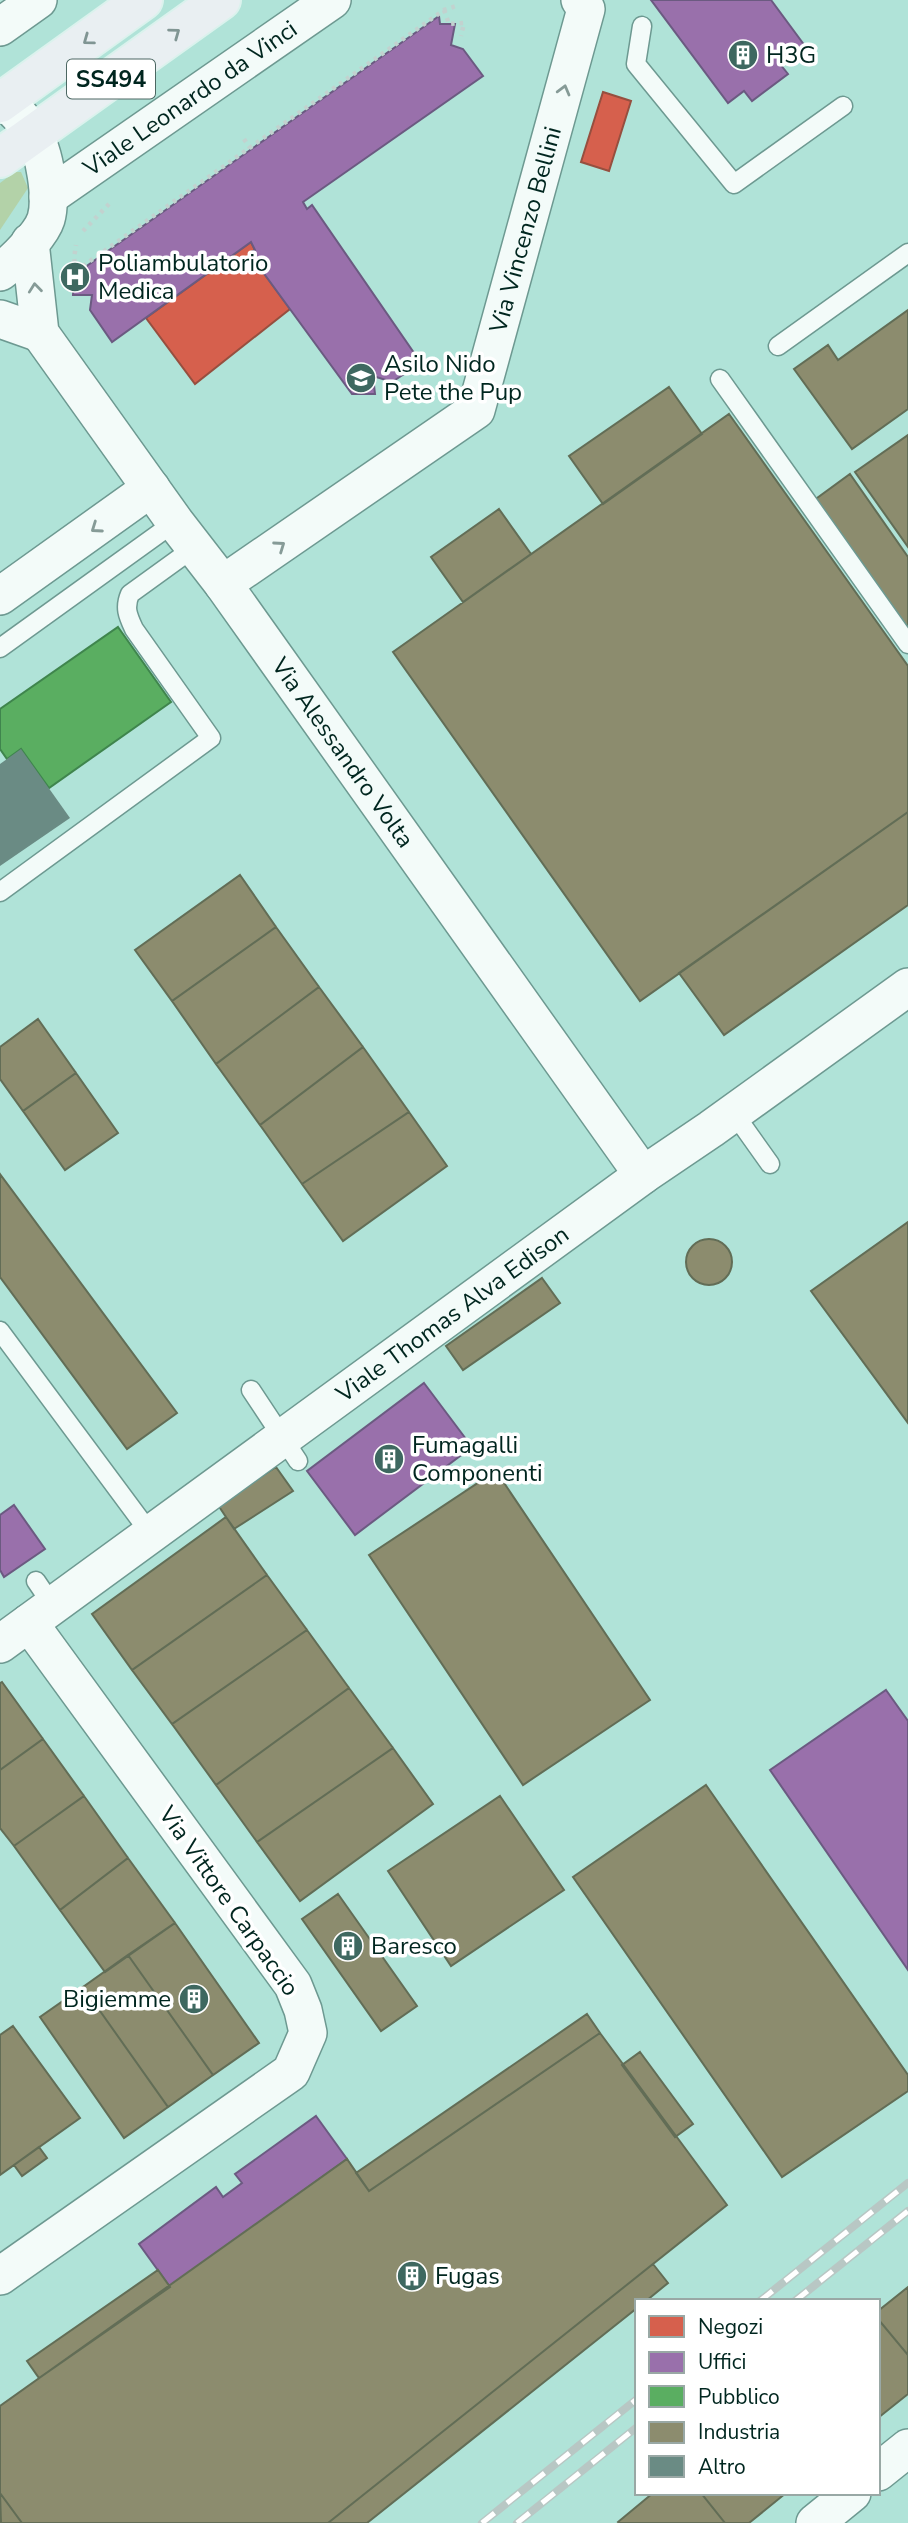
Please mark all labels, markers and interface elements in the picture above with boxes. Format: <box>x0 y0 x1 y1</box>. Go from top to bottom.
street label: Viale Leonardo da Vinci <box>76 13 303 184</box>
one-way arrow <box>167 29 180 41</box>
one-way arrow <box>83 32 96 44</box>
building icon: H3G <box>726 38 760 72</box>
place label: H3G <box>766 39 816 71</box>
road number: SS494 <box>67 60 155 99</box>
one-way arrow <box>556 84 570 96</box>
street label: Via Vincenzo Bellini <box>482 123 569 337</box>
place label: Poliambulatorio Medica <box>98 247 268 307</box>
hospital icon: Poliambulatorio Medica <box>58 260 92 294</box>
one-way arrow <box>28 282 43 293</box>
place label: Asilo Nido Pete the Pup <box>384 348 522 408</box>
school or university icon: Asilo Nido Pete the Pup <box>344 361 378 395</box>
one-way arrow <box>91 520 104 532</box>
one-way arrow <box>272 542 285 554</box>
street label: Via Alessandro Volta <box>264 650 421 854</box>
street label: Viale Thomas Alva Edison <box>329 1218 575 1410</box>
place label: Fumagalli Componenti <box>412 1429 543 1489</box>
building icon: Fumagalli Componenti <box>372 1442 406 1476</box>
street label: Via Vittore Carpaccio <box>151 1799 307 2002</box>
building icon: Baresco <box>331 1929 365 1963</box>
place label: Baresco <box>371 1930 457 1962</box>
building icon: Bigiemme <box>177 1982 211 2016</box>
place label: Bigiemme <box>63 1983 171 2015</box>
building icon: Fugas <box>395 2259 429 2293</box>
place label: Fugas <box>435 2260 500 2292</box>
legend <box>635 2299 880 2495</box>
text: Negozi <box>698 2313 763 2341</box>
text: Uffici <box>698 2348 746 2376</box>
text: Pubblico <box>698 2383 780 2411</box>
text: Industria <box>698 2418 780 2446</box>
text: Altro <box>698 2453 746 2481</box>

